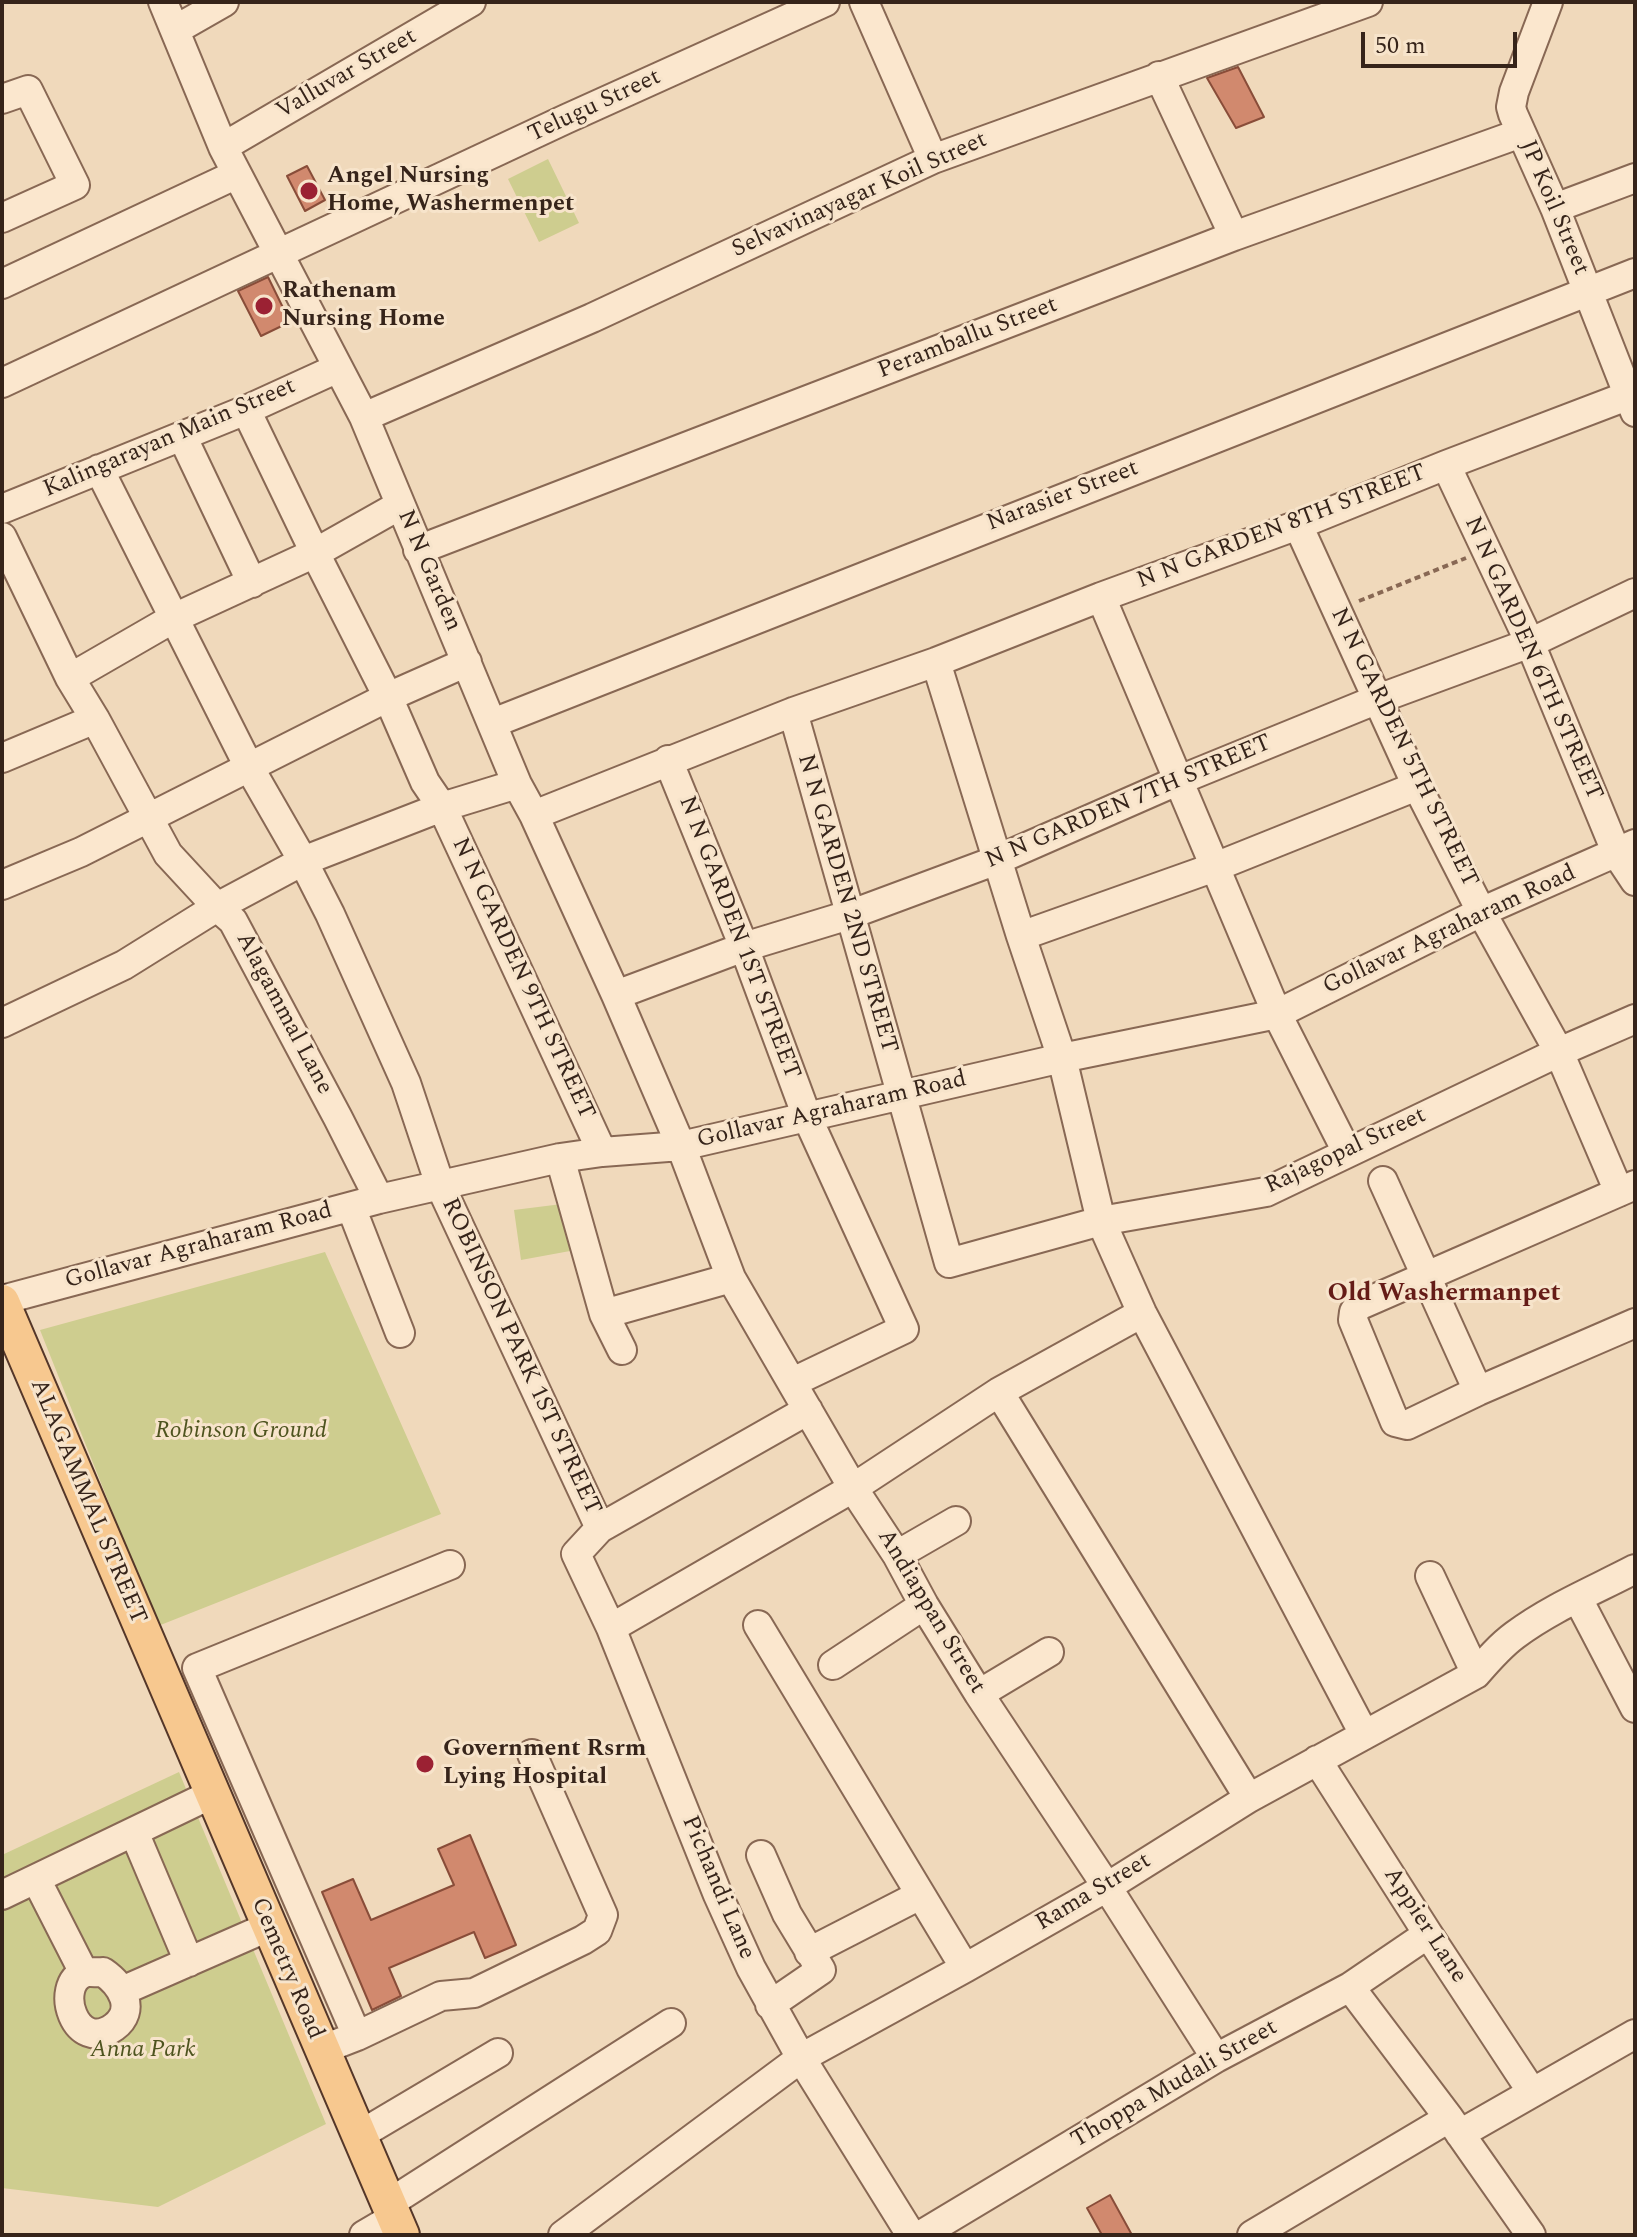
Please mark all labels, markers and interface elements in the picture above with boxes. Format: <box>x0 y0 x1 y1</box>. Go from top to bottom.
scale bar <box>1365 16 1521 66</box>
street label: Valluvar Street <box>272 23 422 127</box>
text: 50 m <box>1375 28 1426 64</box>
street label: Telugu Street <box>524 64 666 150</box>
street label: Selvavinayagar Koil Street <box>728 127 992 265</box>
street label: JP Koil Street <box>1512 136 1594 280</box>
place label: Angel Nursing Home, Washermenpet <box>327 163 574 219</box>
marker: Angel Nursing Home, Washermenpet <box>298 180 320 202</box>
place label: Rathenam Nursing Home <box>282 278 445 334</box>
street label: Peramballu Street <box>874 291 1062 387</box>
marker: Rathenam Nursing Home <box>253 295 275 317</box>
street label: Kalingarayan Main Street <box>40 373 300 505</box>
street label: Narasier Street <box>983 455 1143 539</box>
street label: N N GARDEN 8TH STREET <box>1133 459 1431 597</box>
street label: N N Garden <box>390 506 466 636</box>
street label: N N GARDEN 6TH STREET <box>1456 513 1608 805</box>
street label: N N GARDEN 5TH STREET <box>1323 604 1483 892</box>
street label: N N GARDEN 7TH STREET <box>982 730 1276 876</box>
street label: N N GARDEN 2ND STREET <box>790 751 902 1057</box>
street label: N N GARDEN 1ST STREET <box>671 792 805 1084</box>
street label: N N GARDEN 9TH STREET <box>444 834 600 1124</box>
street label: Gollavar Agraharam Road <box>1319 860 1581 1002</box>
street label: Alagammal Lane <box>228 928 338 1100</box>
street label: Gollavar Agraharam Road <box>694 1066 970 1156</box>
street label: Rajagopal Street <box>1261 1102 1431 1202</box>
street label: ROBINSON PARK 1ST STREET <box>434 1194 606 1520</box>
street label: Gollavar Agraharam Road <box>62 1197 336 1297</box>
district label: Old Washermanpet <box>1327 1279 1561 1311</box>
street label: ALAGAMMAL STREET <box>22 1375 152 1629</box>
park label: Robinson Ground <box>155 1418 327 1446</box>
street label: Andiappan Street <box>870 1525 990 1699</box>
place label: Government Rsrm Lying Hospital <box>443 1736 646 1792</box>
marker: Government Rsrm Lying Hospital <box>414 1753 436 1775</box>
street label: Pichandi Lane <box>674 1812 760 1964</box>
street label: Rama Street <box>1031 1847 1157 1939</box>
street label: Appier Lane <box>1376 1863 1472 1989</box>
street label: Cemetry Road <box>243 1894 329 2044</box>
street label: Thoppa Mudali Street <box>1067 2014 1283 2156</box>
park label: Anna Park <box>90 2037 196 2065</box>

